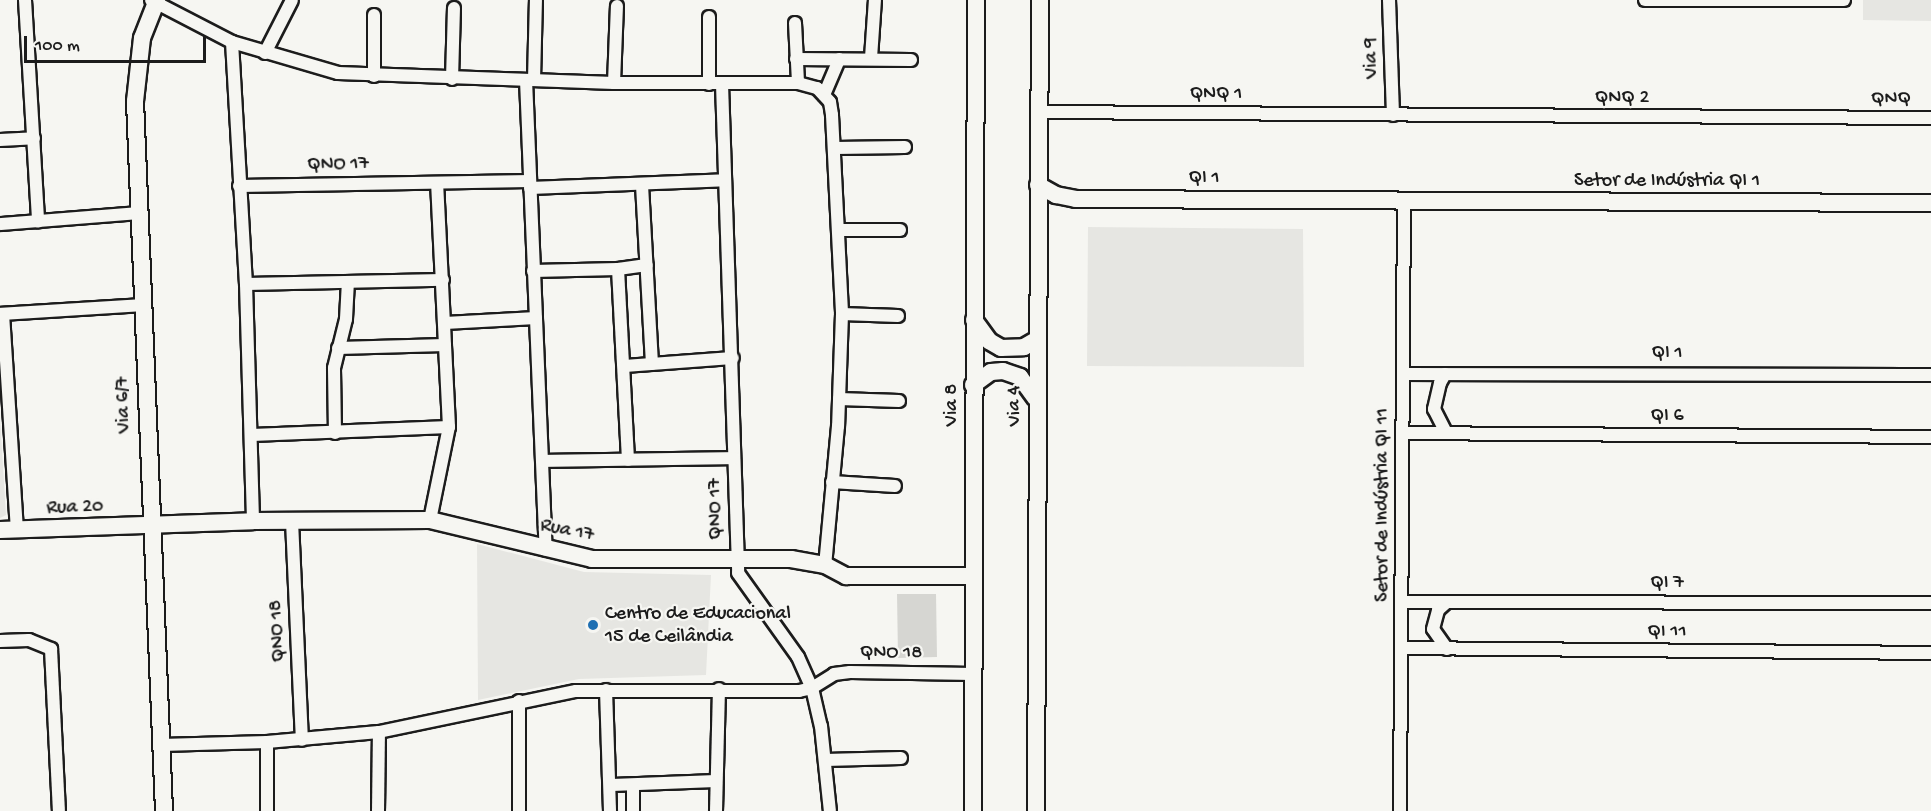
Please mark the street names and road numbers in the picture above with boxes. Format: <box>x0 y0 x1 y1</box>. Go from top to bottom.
street label: Via 9 <box>1359 37 1385 79</box>
street label: QNQ 1 <box>1190 82 1242 106</box>
street label: QNQ 2 <box>1595 86 1649 110</box>
street label: QNQ <box>1871 87 1911 111</box>
street label: QNO 17 <box>307 152 369 178</box>
street label: QI 1 <box>1188 166 1220 190</box>
street label: Setor de Indústria QI 1 <box>1574 169 1760 193</box>
street label: QI 1 <box>1651 341 1683 365</box>
street label: Via 6/7 <box>111 376 137 434</box>
street label: Via 8 <box>940 384 964 426</box>
street label: Via 4 <box>1003 385 1027 427</box>
street label: QI 6 <box>1650 404 1684 428</box>
street label: Setor de Indústria QI 11 <box>1371 408 1395 602</box>
street label: QNO 17 <box>703 478 729 540</box>
street label: Rua 20 <box>46 495 104 521</box>
street label: Rua 17 <box>538 514 596 548</box>
street label: QI 7 <box>1650 571 1684 595</box>
street label: QNO 18 <box>264 599 292 663</box>
street label: QI 11 <box>1647 620 1687 644</box>
street label: QNO 18 <box>860 640 922 666</box>

